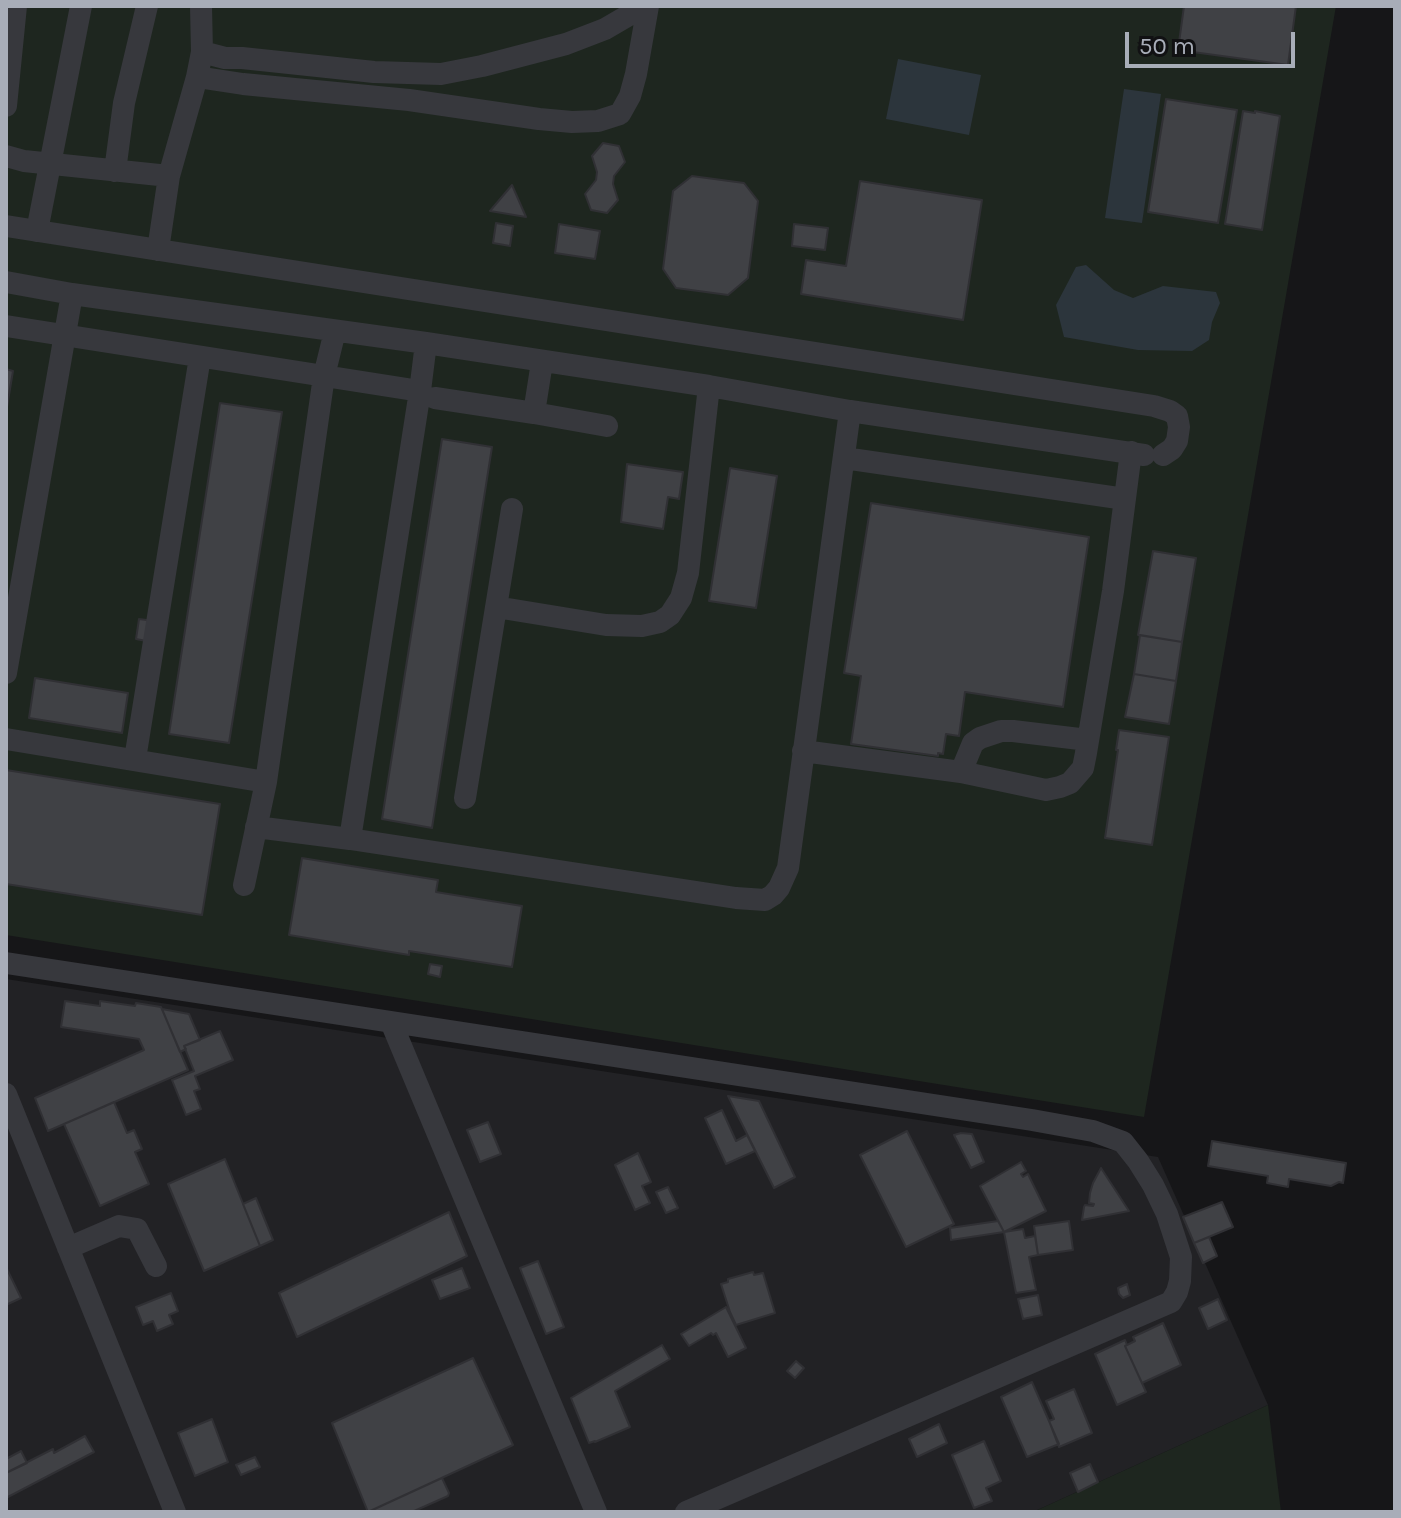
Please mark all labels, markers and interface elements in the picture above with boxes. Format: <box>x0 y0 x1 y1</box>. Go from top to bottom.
scale bar <box>1129 16 1299 66</box>
text: 50 m <box>1139 32 1195 60</box>

